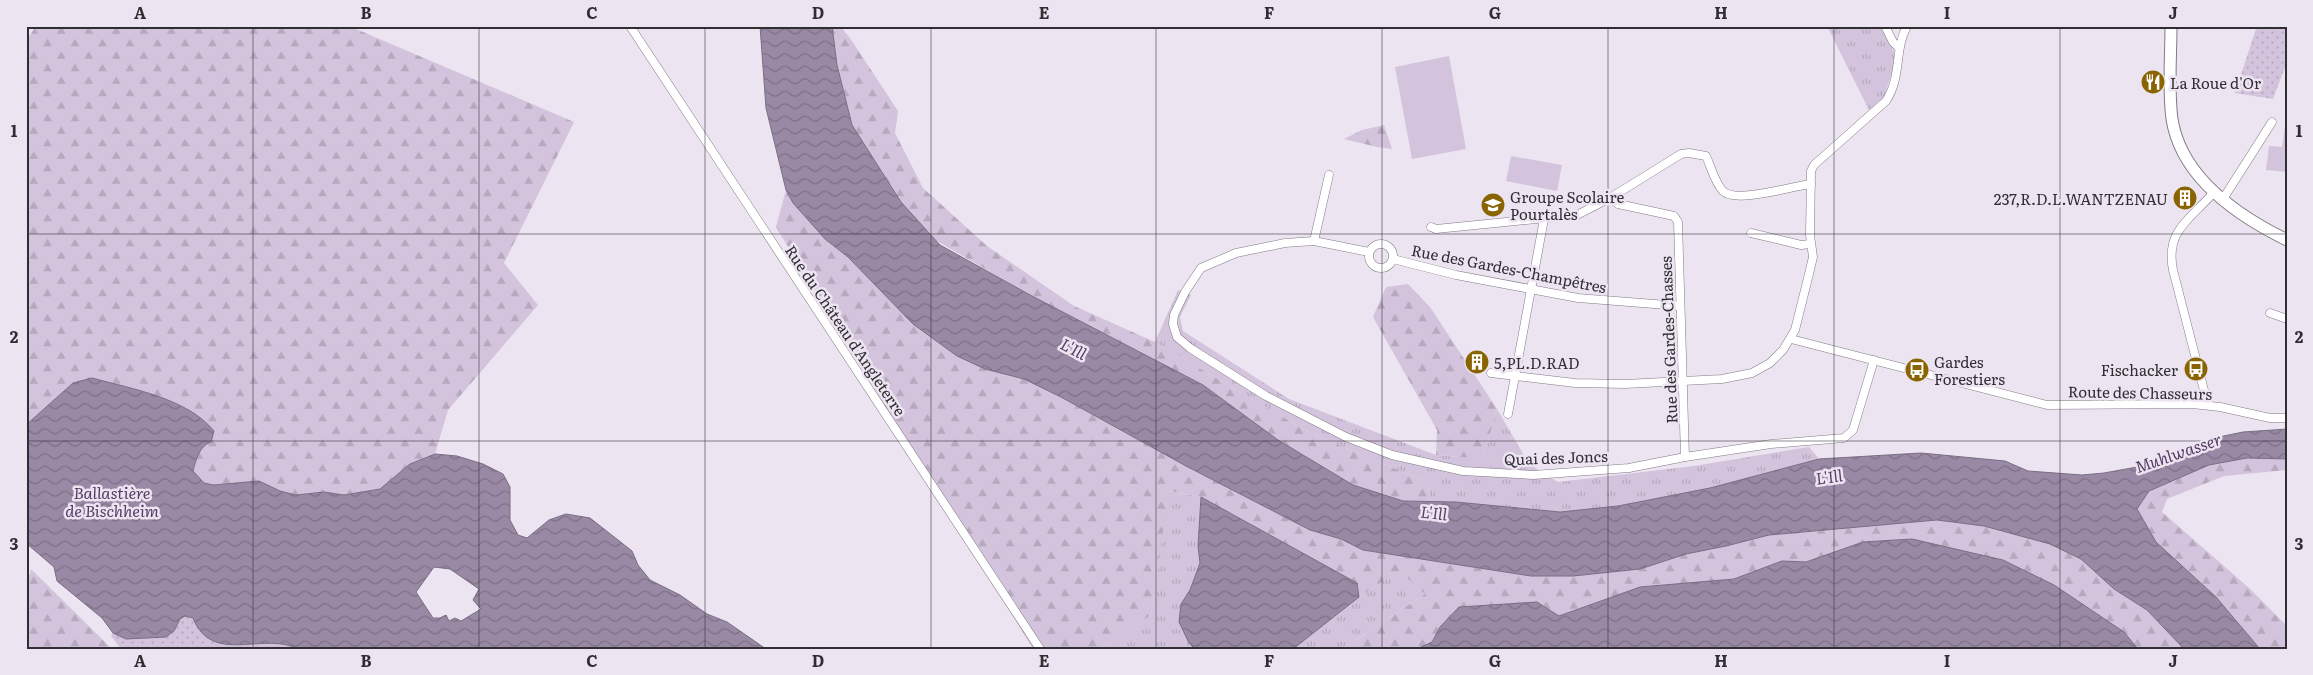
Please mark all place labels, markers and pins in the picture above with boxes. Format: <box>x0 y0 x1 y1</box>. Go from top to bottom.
restaurant icon: La Roue d'Or <box>2140 69 2166 95</box>
place label: La Roue d'Or <box>2170 71 2261 94</box>
place label: Groupe Scolaire Pourtalès <box>1510 185 1624 225</box>
building icon: 237,R.D.L.WANTZENAU <box>2172 185 2198 211</box>
place label: 237,R.D.L.WANTZENAU <box>1994 187 2168 210</box>
school or university icon: Groupe Scolaire Pourtalès <box>1480 192 1506 218</box>
building icon: 5,PL.D.RAD <box>1464 349 1490 375</box>
place label: Gardes Forestiers <box>1934 350 2005 390</box>
place label: 5,PL.D.RAD <box>1494 351 1580 374</box>
bus stop icon: Fischacker <box>2183 356 2209 382</box>
bus stop icon: Gardes Forestiers <box>1904 357 1930 383</box>
place label: Fischacker <box>2101 358 2178 381</box>

